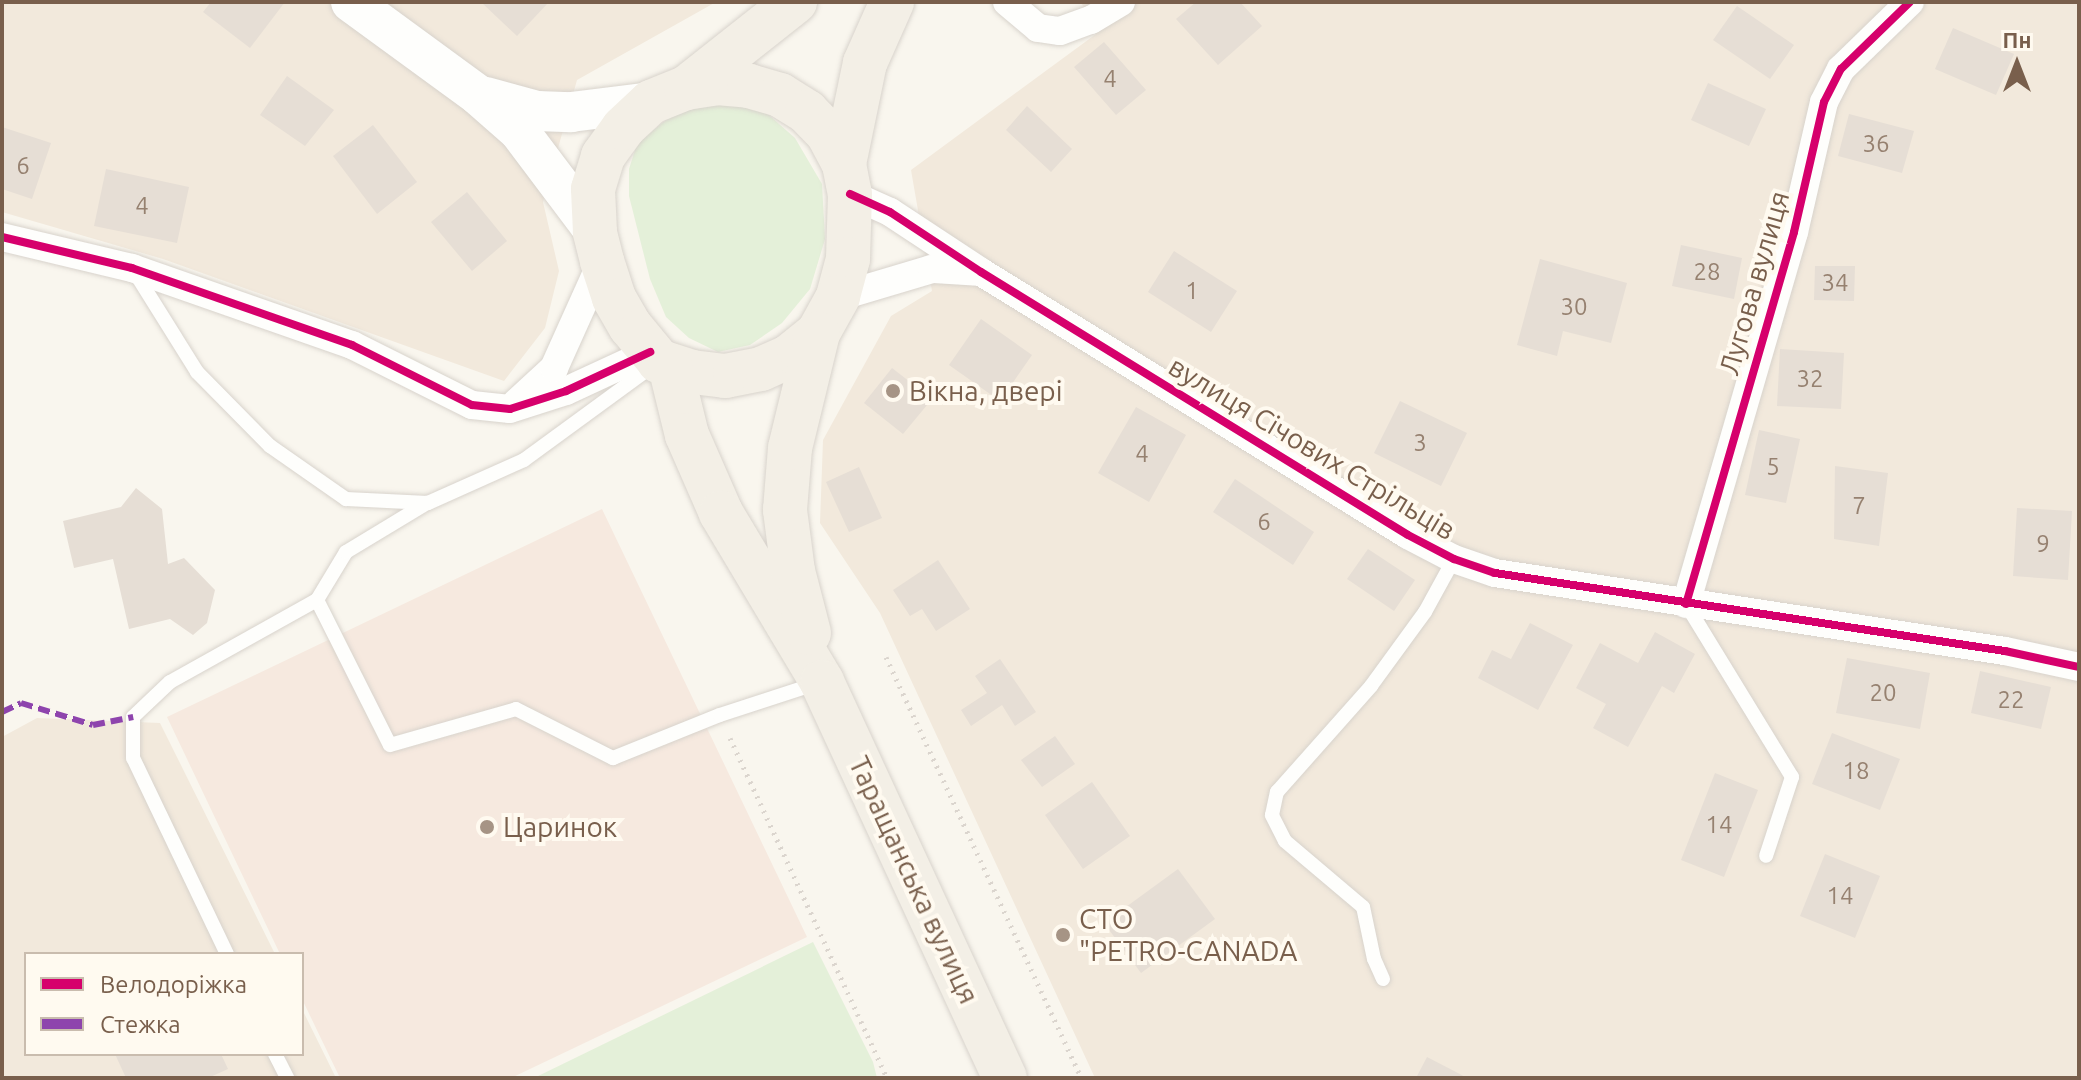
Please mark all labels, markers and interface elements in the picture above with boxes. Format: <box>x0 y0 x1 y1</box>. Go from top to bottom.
north arrow <box>1977 24 2057 104</box>
text: Пн <box>2003 27 2031 52</box>
house number: 4 <box>1103 65 1117 93</box>
house number: 36 <box>1862 130 1890 158</box>
house number: 6 <box>16 152 30 180</box>
street label: Лугова вулиця <box>1712 187 1796 379</box>
house number: 4 <box>135 192 149 220</box>
house number: 28 <box>1693 258 1721 286</box>
house number: 34 <box>1821 269 1849 297</box>
house number: 1 <box>1185 277 1199 305</box>
house number: 30 <box>1560 293 1588 321</box>
street label: вулиця Січових Стрільців <box>1163 349 1461 547</box>
house number: 32 <box>1796 365 1824 393</box>
place label: Вікна, двері <box>909 374 1063 408</box>
marker: Вікна, двері <box>884 382 902 400</box>
house number: 3 <box>1413 429 1427 457</box>
house number: 4 <box>1135 440 1149 468</box>
house number: 5 <box>1766 453 1780 481</box>
house number: 7 <box>1852 492 1866 520</box>
house number: 6 <box>1257 508 1271 536</box>
house number: 9 <box>2036 530 2050 558</box>
house number: 20 <box>1869 679 1897 707</box>
house number: 22 <box>1997 686 2025 714</box>
street label: Таращанська вулиця <box>842 751 986 1009</box>
house number: 18 <box>1842 757 1870 785</box>
place label: Царинок <box>503 810 617 844</box>
house number: 14 <box>1705 811 1733 839</box>
marker: Царинок <box>478 818 496 836</box>
house number: 14 <box>1826 882 1854 910</box>
place label: СТО "PETRO-CANADA <box>1079 902 1297 968</box>
marker: СТО "PETRO-CANADA <box>1054 926 1072 944</box>
legend <box>24 952 304 1056</box>
text: Велодоріжка <box>100 971 247 998</box>
text: Стежка <box>100 1011 181 1038</box>

